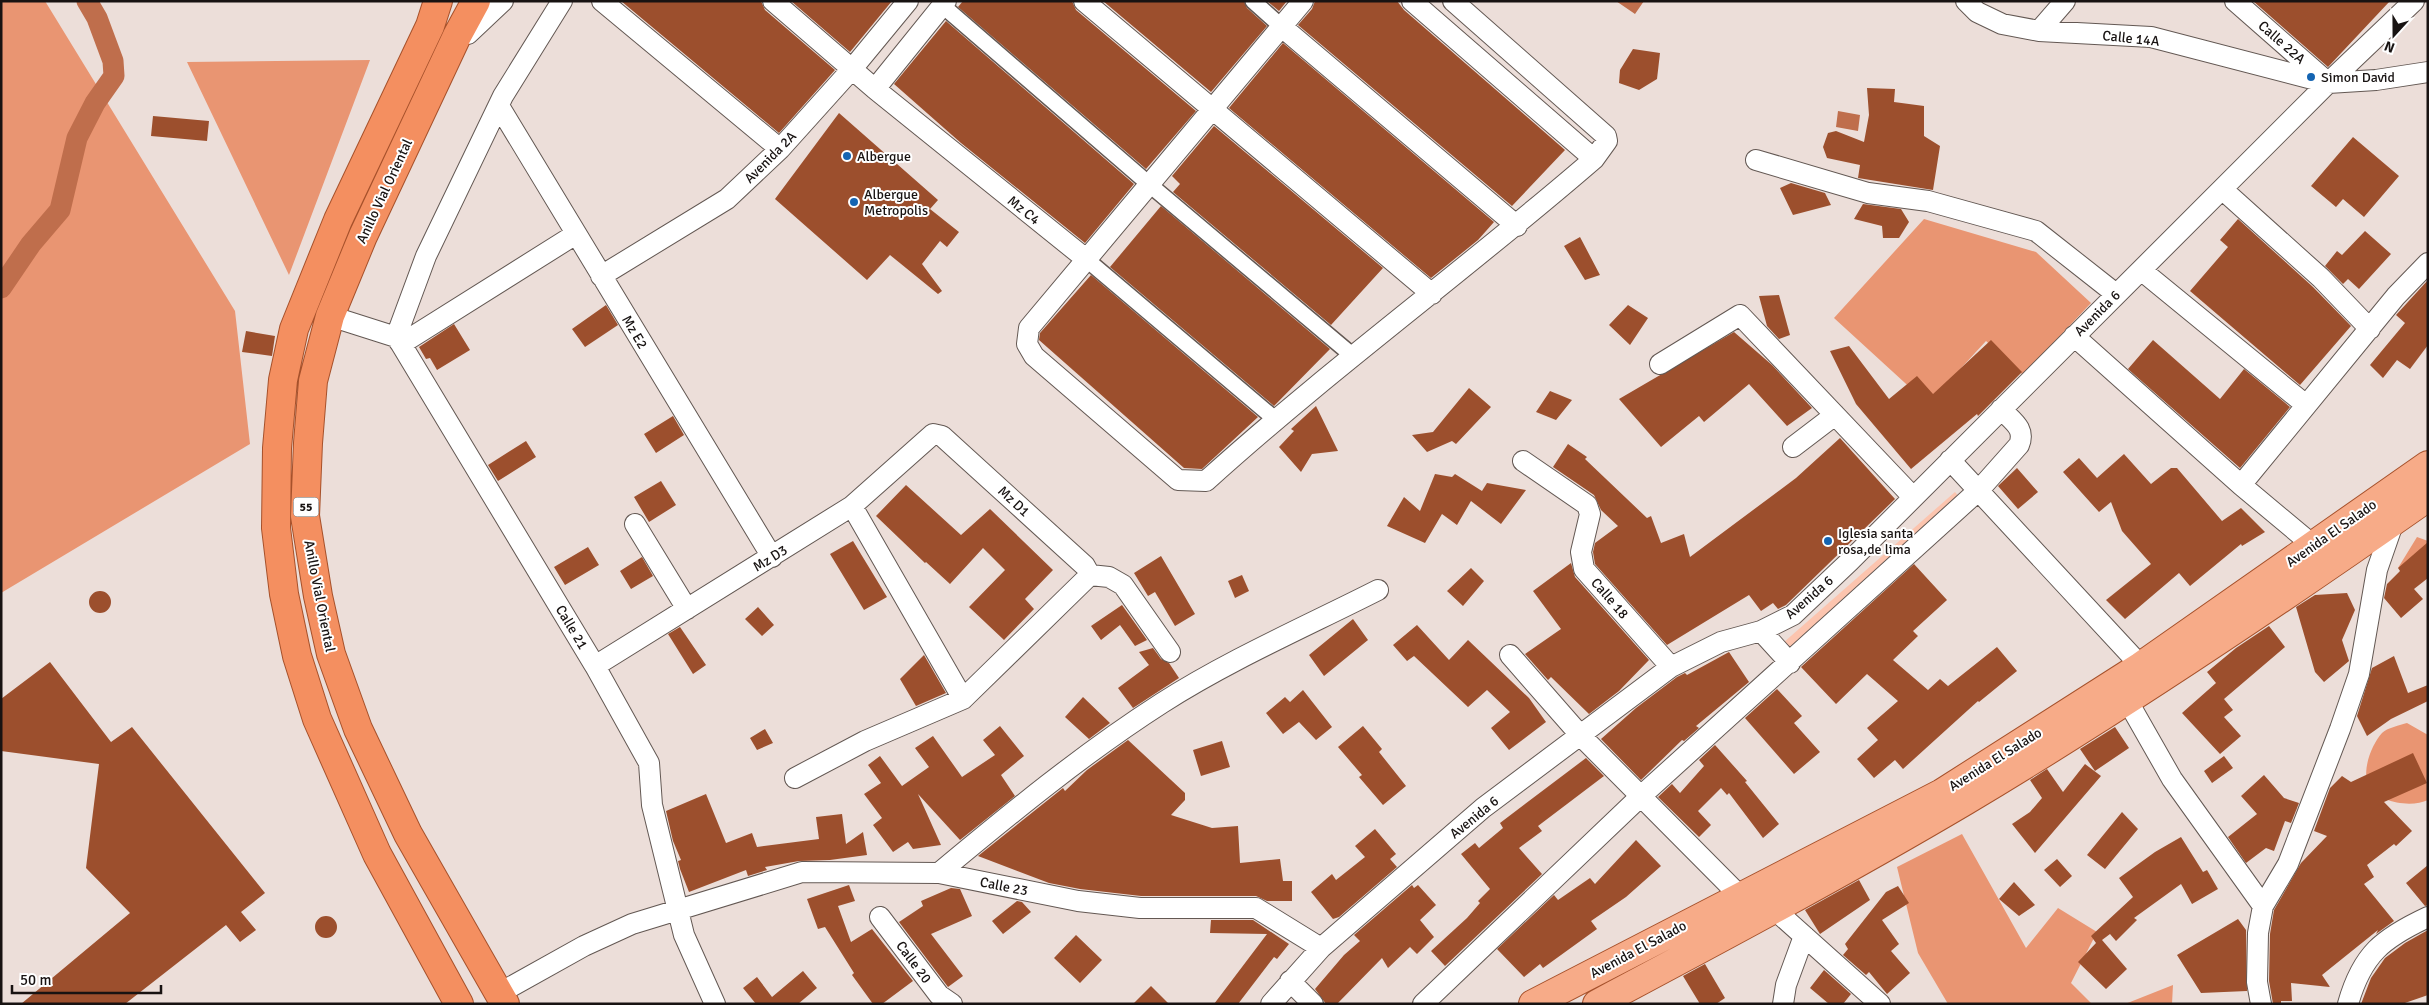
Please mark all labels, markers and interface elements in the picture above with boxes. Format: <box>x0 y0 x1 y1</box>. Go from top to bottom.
north arrow <box>2369 10 2419 60</box>
street label: Calle 22A <box>2255 17 2309 68</box>
street label: Calle 14A <box>2102 27 2161 50</box>
text: N <box>2382 37 2397 56</box>
place label: Simon David <box>2321 69 2395 86</box>
marker: Simon David <box>2305 71 2317 83</box>
street label: Avenida 2A <box>741 127 800 187</box>
street label: Anillo Vial Oriental <box>353 136 416 246</box>
place label: Albergue <box>857 148 911 165</box>
marker: Albergue <box>841 150 853 162</box>
place label: Albergue Metropolis <box>864 186 928 219</box>
street label: Mz C4 <box>1004 192 1044 229</box>
marker: Albergue Metropolis <box>848 196 860 208</box>
street label: Avenida 6 <box>2071 287 2124 340</box>
street label: Mz E2 <box>618 312 651 352</box>
street label: Mz D1 <box>994 482 1033 520</box>
street label: Avenida El Salado <box>2283 496 2380 571</box>
road number: 55 <box>294 498 318 516</box>
place label: Iglesia santa rosa,de lima <box>1838 525 1913 558</box>
marker: Iglesia santa rosa,de lima <box>1822 535 1834 547</box>
street label: Anillo Vial Oriental <box>300 539 339 653</box>
street label: Mz D3 <box>750 541 791 576</box>
street label: Avenida 6 <box>1782 572 1837 623</box>
street label: Calle 18 <box>1587 574 1632 622</box>
street label: Calle 21 <box>552 602 591 652</box>
street label: Avenida El Salado <box>1946 724 2045 795</box>
street label: Avenida 6 <box>1446 792 1502 842</box>
street label: Calle 23 <box>978 874 1029 899</box>
street label: Avenida El Salado <box>1587 917 1689 982</box>
street label: Calle 20 <box>892 938 935 987</box>
scale bar <box>12 962 161 994</box>
text: 50 m <box>20 971 51 989</box>

